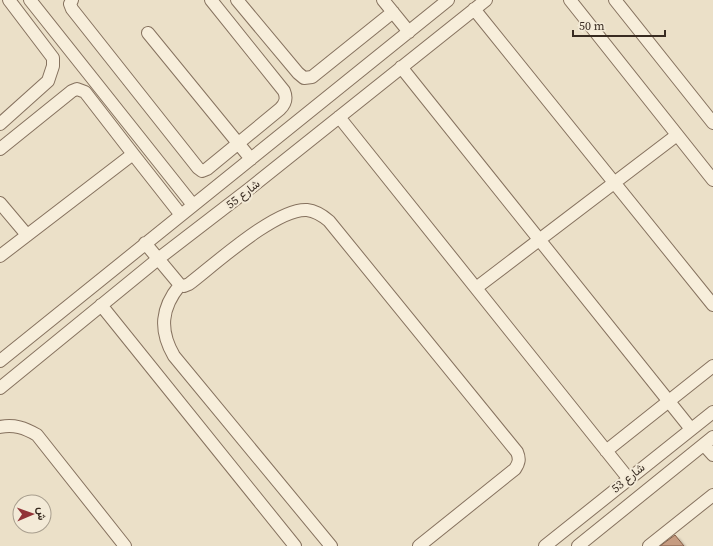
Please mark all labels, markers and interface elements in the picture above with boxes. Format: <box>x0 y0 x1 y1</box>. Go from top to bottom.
scale bar <box>573 12 665 38</box>
text: 50 m <box>579 18 605 34</box>
street label: شارع 55 <box>223 176 264 213</box>
street label: شارع 53 <box>608 460 649 497</box>
north arrow <box>12 494 52 534</box>
text: ش <box>34 507 49 521</box>

